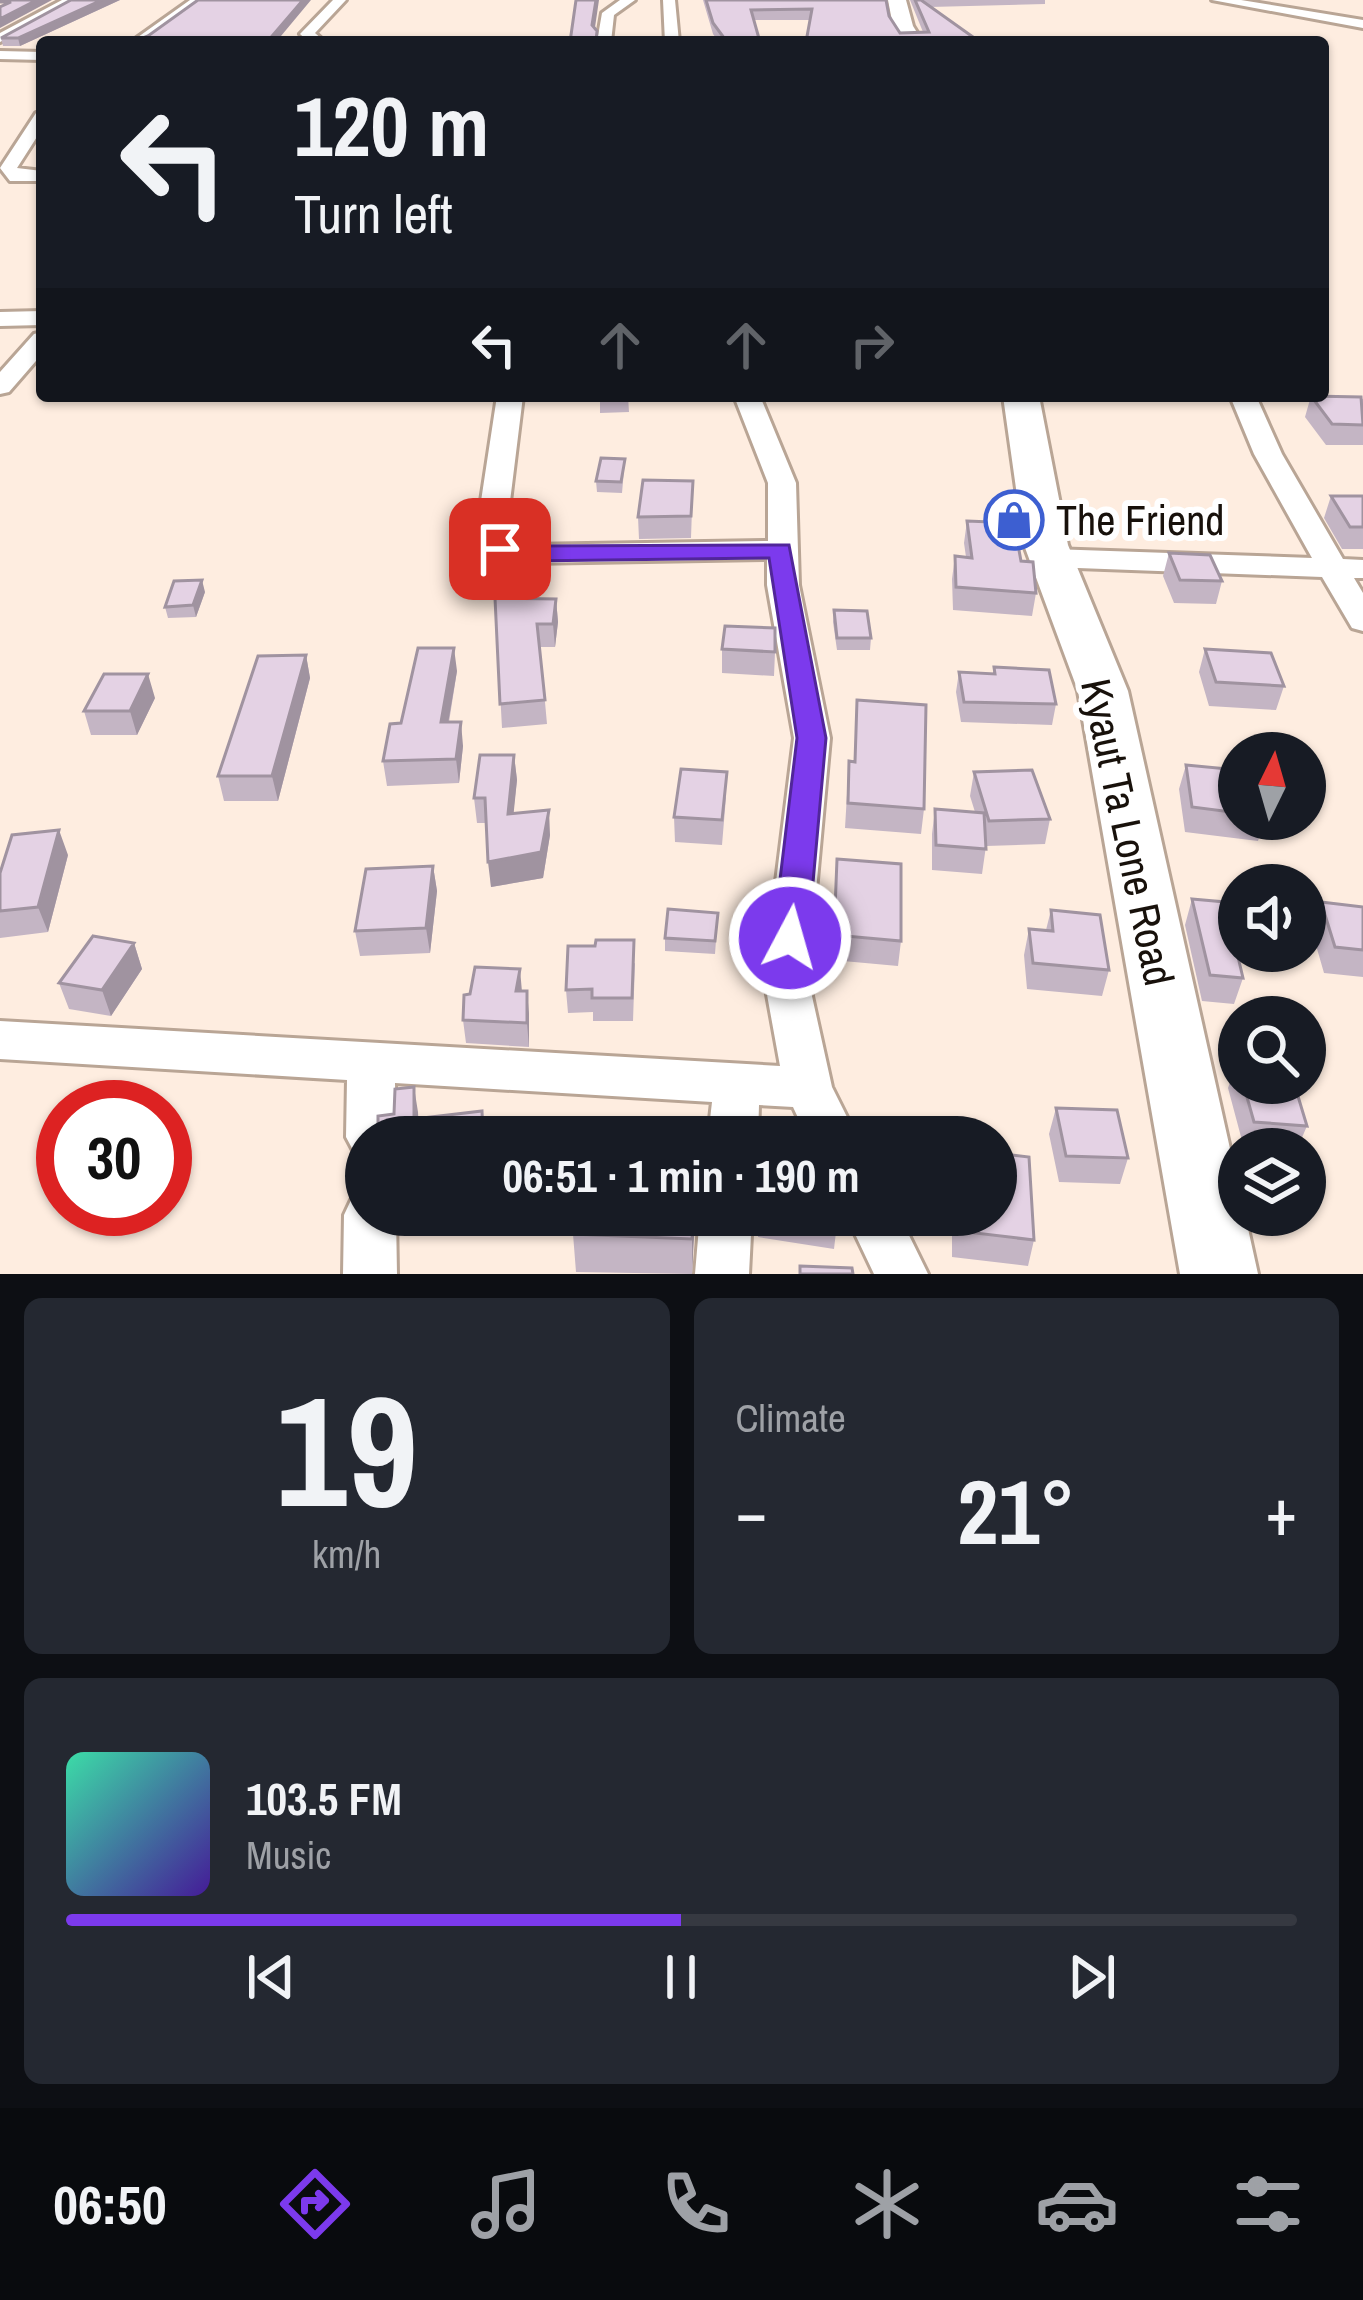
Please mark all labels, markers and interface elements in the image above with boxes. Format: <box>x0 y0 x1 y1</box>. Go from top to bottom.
text: 120 m <box>294 69 489 182</box>
icon: left <box>96 84 252 240</box>
text: Turn left <box>294 177 453 250</box>
icon: left <box>461 312 527 378</box>
icon: ahead <box>587 312 653 378</box>
icon: ahead <box>713 312 779 378</box>
icon: right <box>839 312 905 378</box>
shop icon: The Friend <box>983 489 1045 551</box>
place label: The Friend <box>1056 492 1224 548</box>
pin <box>449 498 551 600</box>
icon: arrive <box>467 516 533 582</box>
street label: Kyaut Ta Lone Road <box>1068 673 1188 991</box>
north arrow <box>1218 732 1326 840</box>
map controls <box>1218 732 1326 1236</box>
button: sound <box>1218 864 1326 972</box>
position arrow <box>727 875 853 1001</box>
button: search <box>1218 996 1326 1104</box>
speed limit sign: 30 <box>36 1080 192 1236</box>
button: layers <box>1218 1128 1326 1236</box>
text: 06:51 · 1 min · 190 m <box>503 1145 859 1206</box>
text: 19 <box>276 1345 418 1555</box>
text: Climate <box>736 1392 846 1444</box>
text: 21° <box>957 1451 1075 1572</box>
text: − <box>736 1467 767 1556</box>
text: + <box>1265 1467 1297 1556</box>
text: km/h <box>312 1528 381 1580</box>
text: 103.5 FM <box>246 1768 402 1829</box>
text: Music <box>246 1829 331 1881</box>
icon: previous <box>238 1944 304 2010</box>
icon: pause <box>648 1944 714 2010</box>
icon: next <box>1059 1944 1125 2010</box>
icon: directions <box>273 2162 357 2246</box>
icon: music <box>464 2162 548 2246</box>
icon: phone <box>654 2162 738 2246</box>
icon: climate <box>845 2162 929 2246</box>
icon: car <box>1035 2162 1119 2246</box>
icon: filters <box>1226 2162 1310 2246</box>
text: 06:50 <box>53 2168 167 2241</box>

